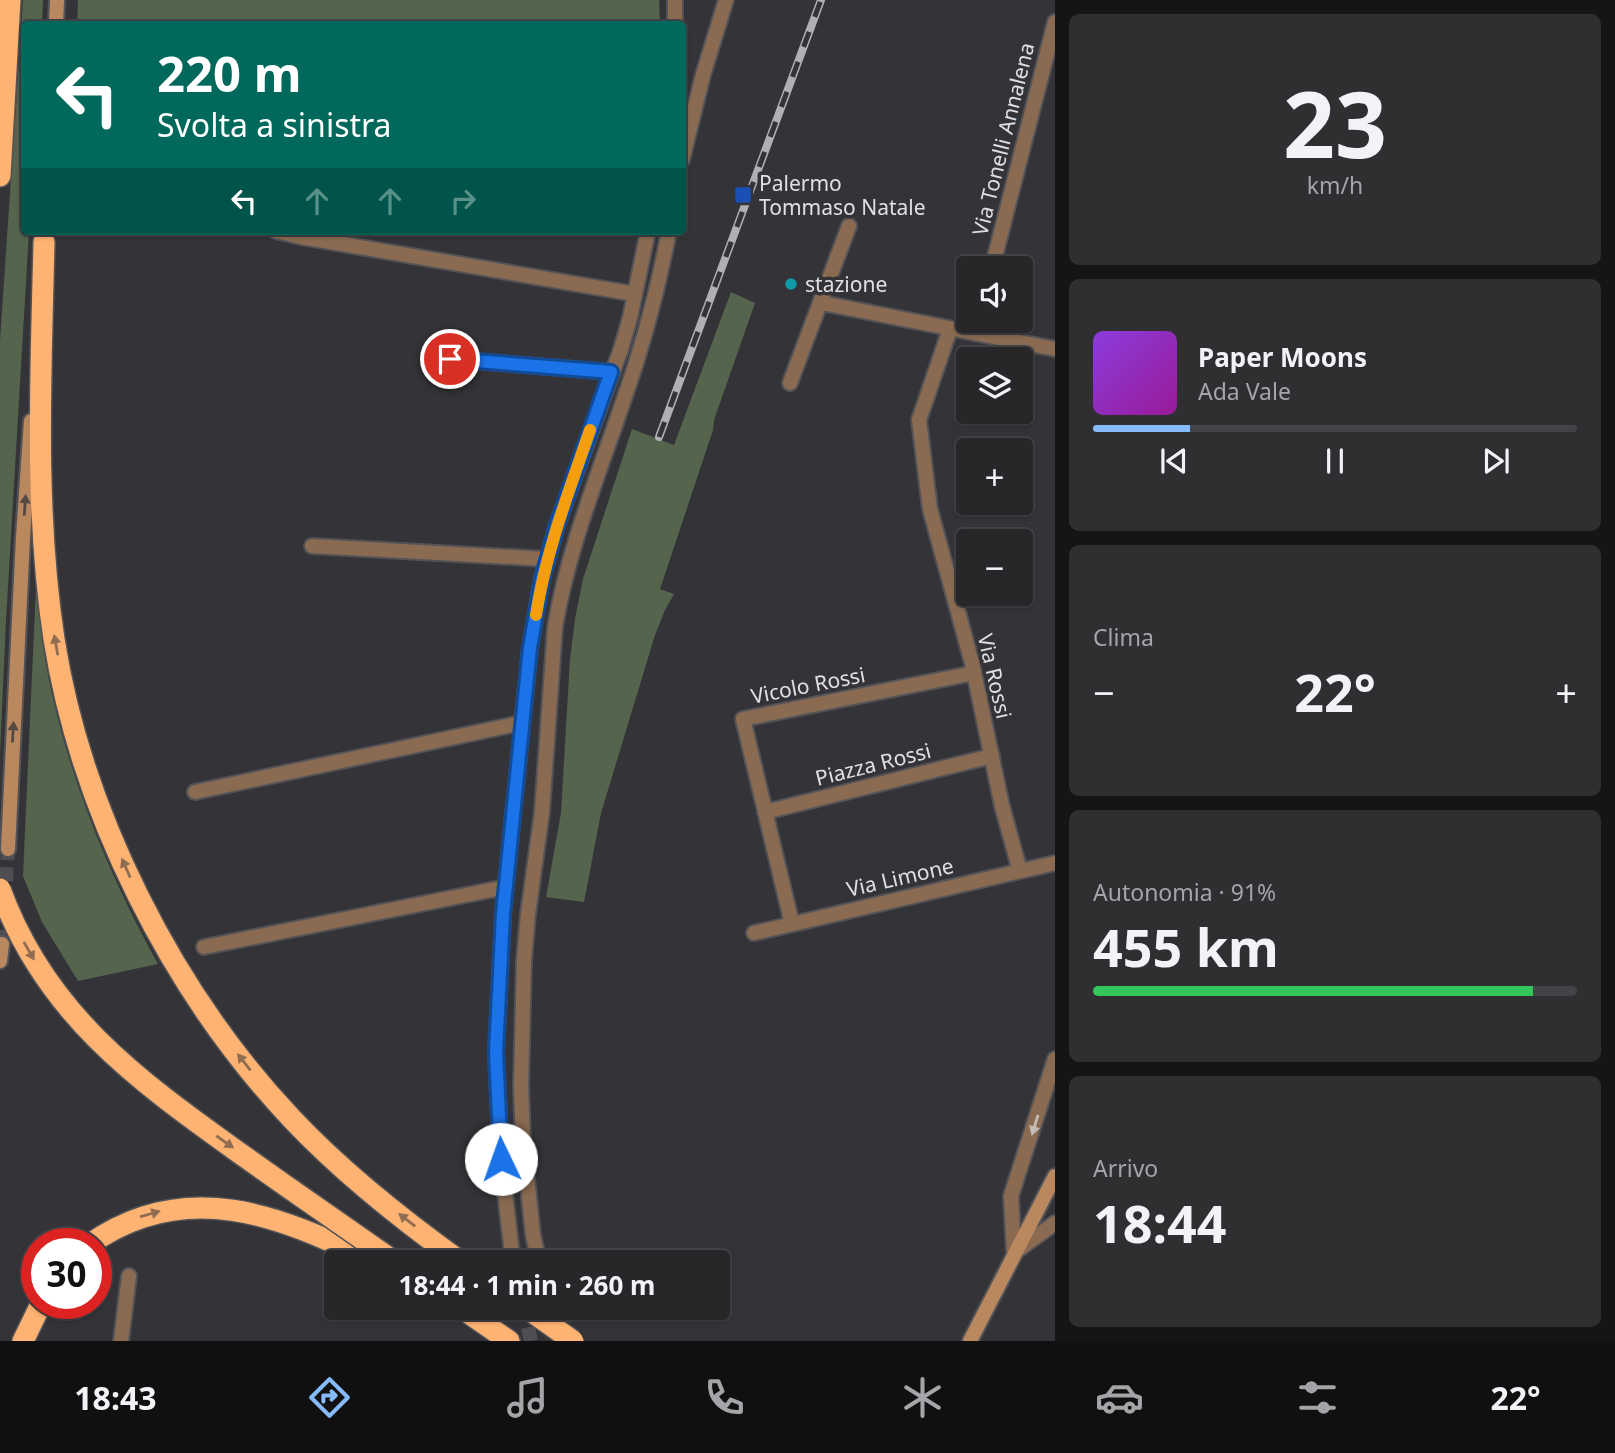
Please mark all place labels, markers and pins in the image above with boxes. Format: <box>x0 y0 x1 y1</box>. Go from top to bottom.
place label: Palermo Tommaso Natale <box>759 169 926 221</box>
marker: Palermo Tommaso Natale <box>733 185 753 205</box>
place label: stazione <box>805 270 887 298</box>
marker: stazione <box>783 276 799 292</box>
pin <box>420 329 480 389</box>

